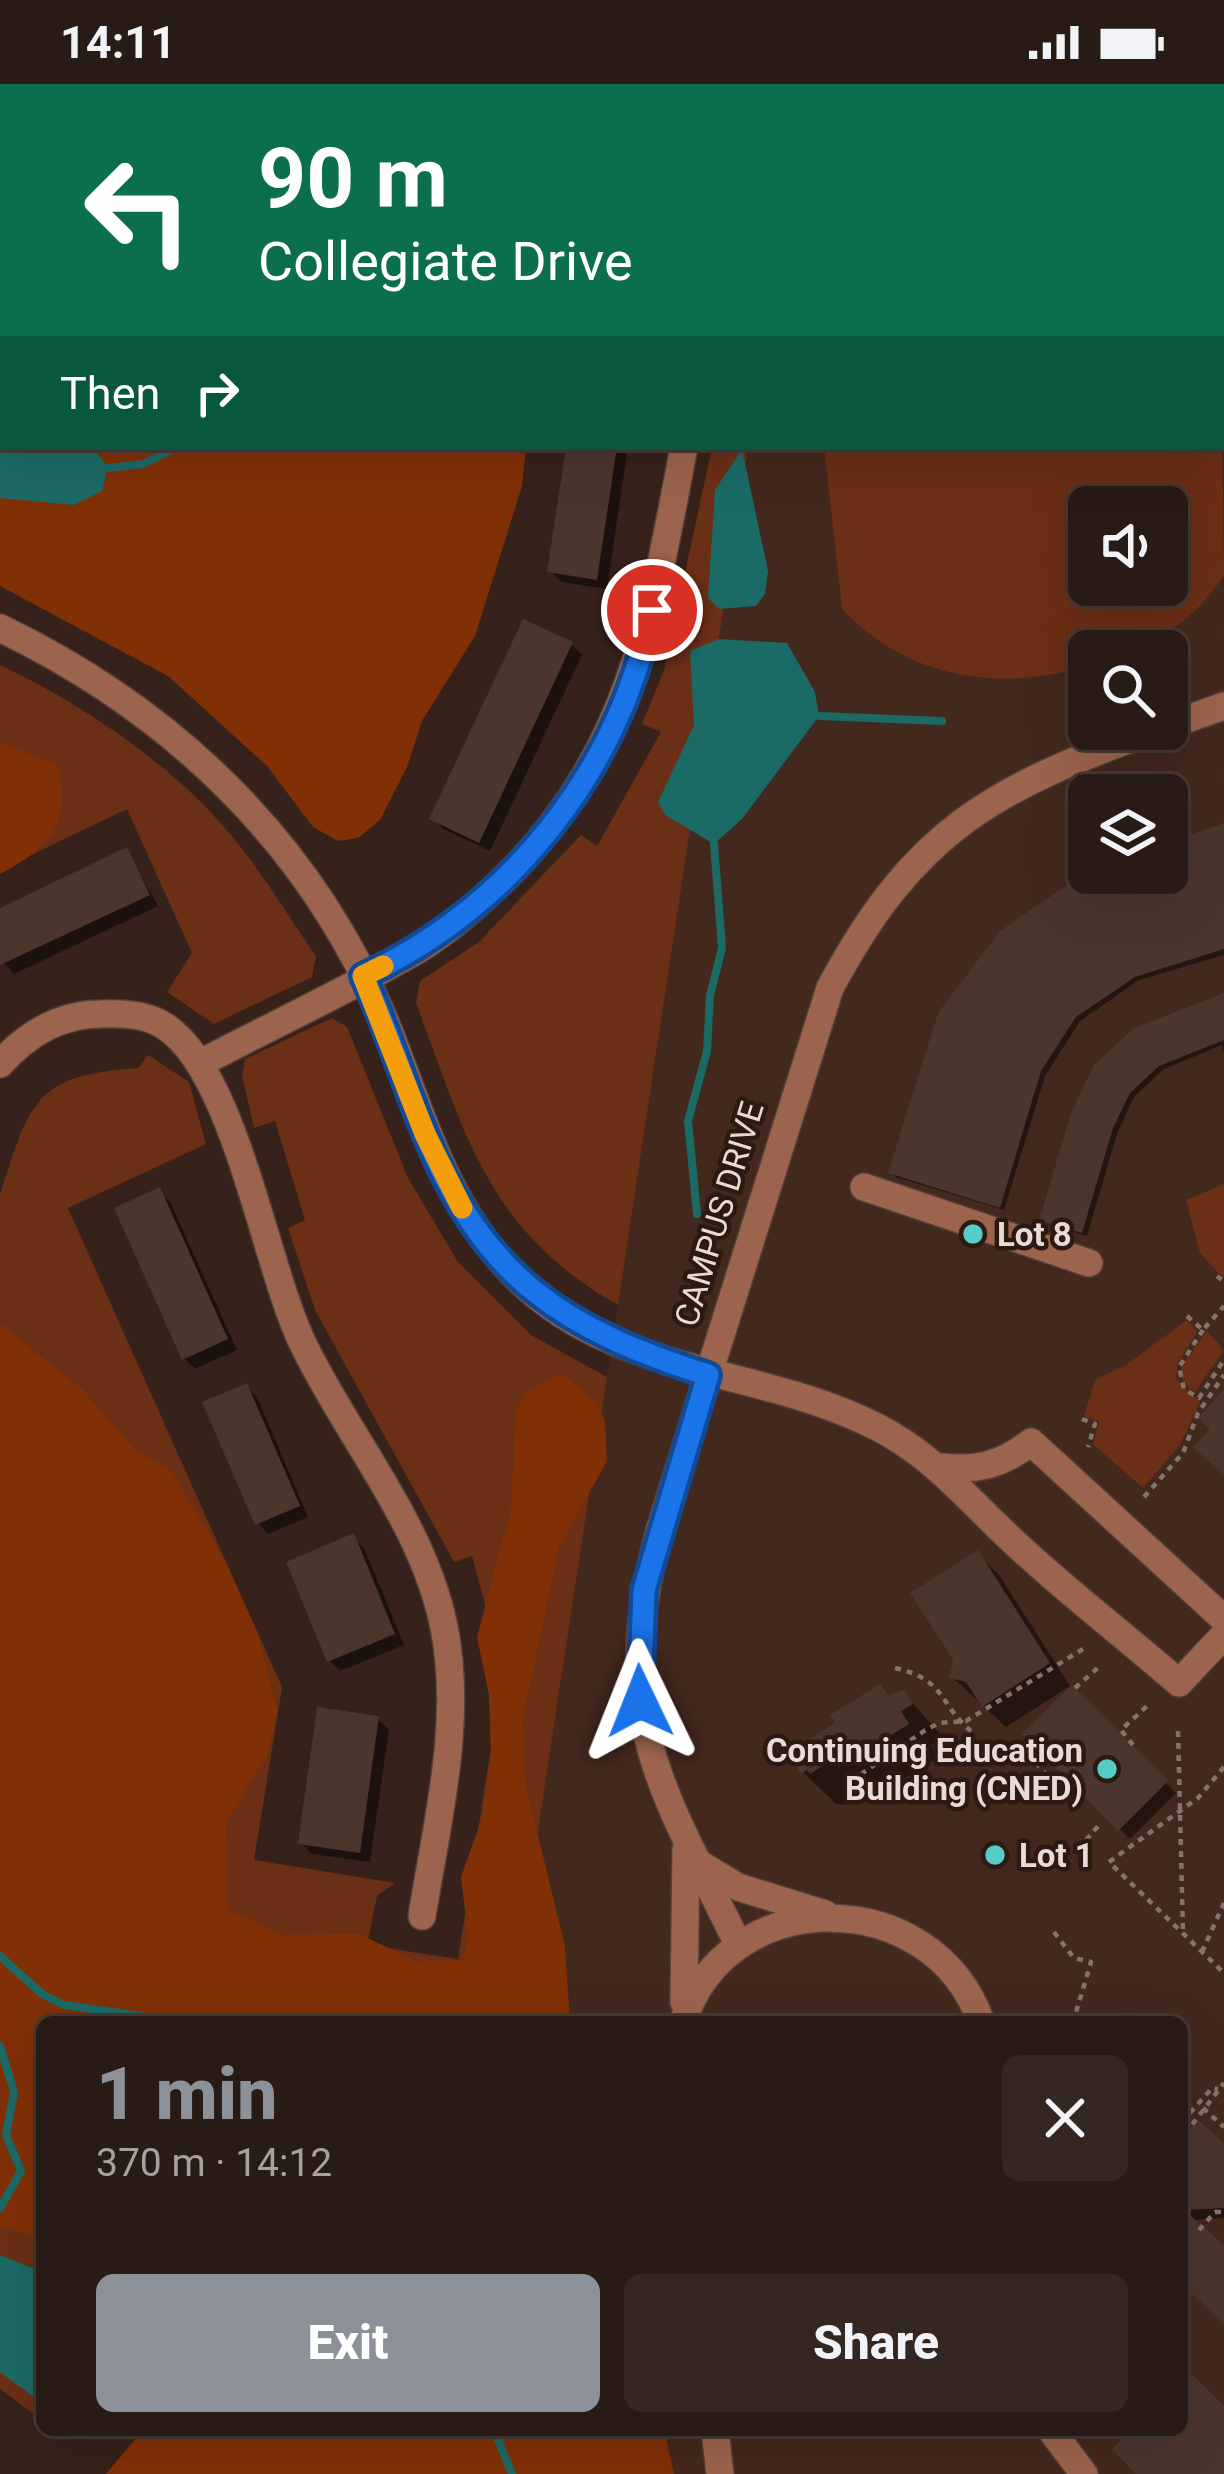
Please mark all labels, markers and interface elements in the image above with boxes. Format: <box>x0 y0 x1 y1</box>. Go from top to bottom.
text: 14:11 <box>60 16 176 69</box>
text: 90 m <box>258 129 448 228</box>
icon: left <box>60 132 216 288</box>
text: Collegiate Drive <box>258 230 633 293</box>
icon: right <box>184 360 250 426</box>
text: Then <box>60 367 160 420</box>
map controls <box>1068 486 1188 894</box>
button: sound <box>1068 486 1188 606</box>
pin <box>601 559 703 661</box>
icon: arrive <box>619 577 685 643</box>
button: search <box>1068 630 1188 750</box>
button: layers <box>1068 774 1188 894</box>
street label: CAMPUS DRIVE <box>666 1097 772 1331</box>
place label: Lot 8 <box>997 1215 1072 1254</box>
marker: Lot 8 <box>960 1221 986 1247</box>
position arrow <box>577 1638 703 1764</box>
place label: Continuing Education Building (CNED) <box>766 1731 1083 1808</box>
marker: Continuing Education Building (CNED) <box>1094 1756 1120 1782</box>
place label: Lot 1 <box>1019 1836 1094 1875</box>
marker: Lot 1 <box>982 1842 1008 1868</box>
text: 1 min <box>96 2052 278 2137</box>
button: close <box>1002 2055 1128 2181</box>
text: 370 m · 14:12 <box>96 2140 332 2186</box>
button: Exit <box>96 2274 600 2412</box>
button: Share <box>624 2274 1128 2412</box>

